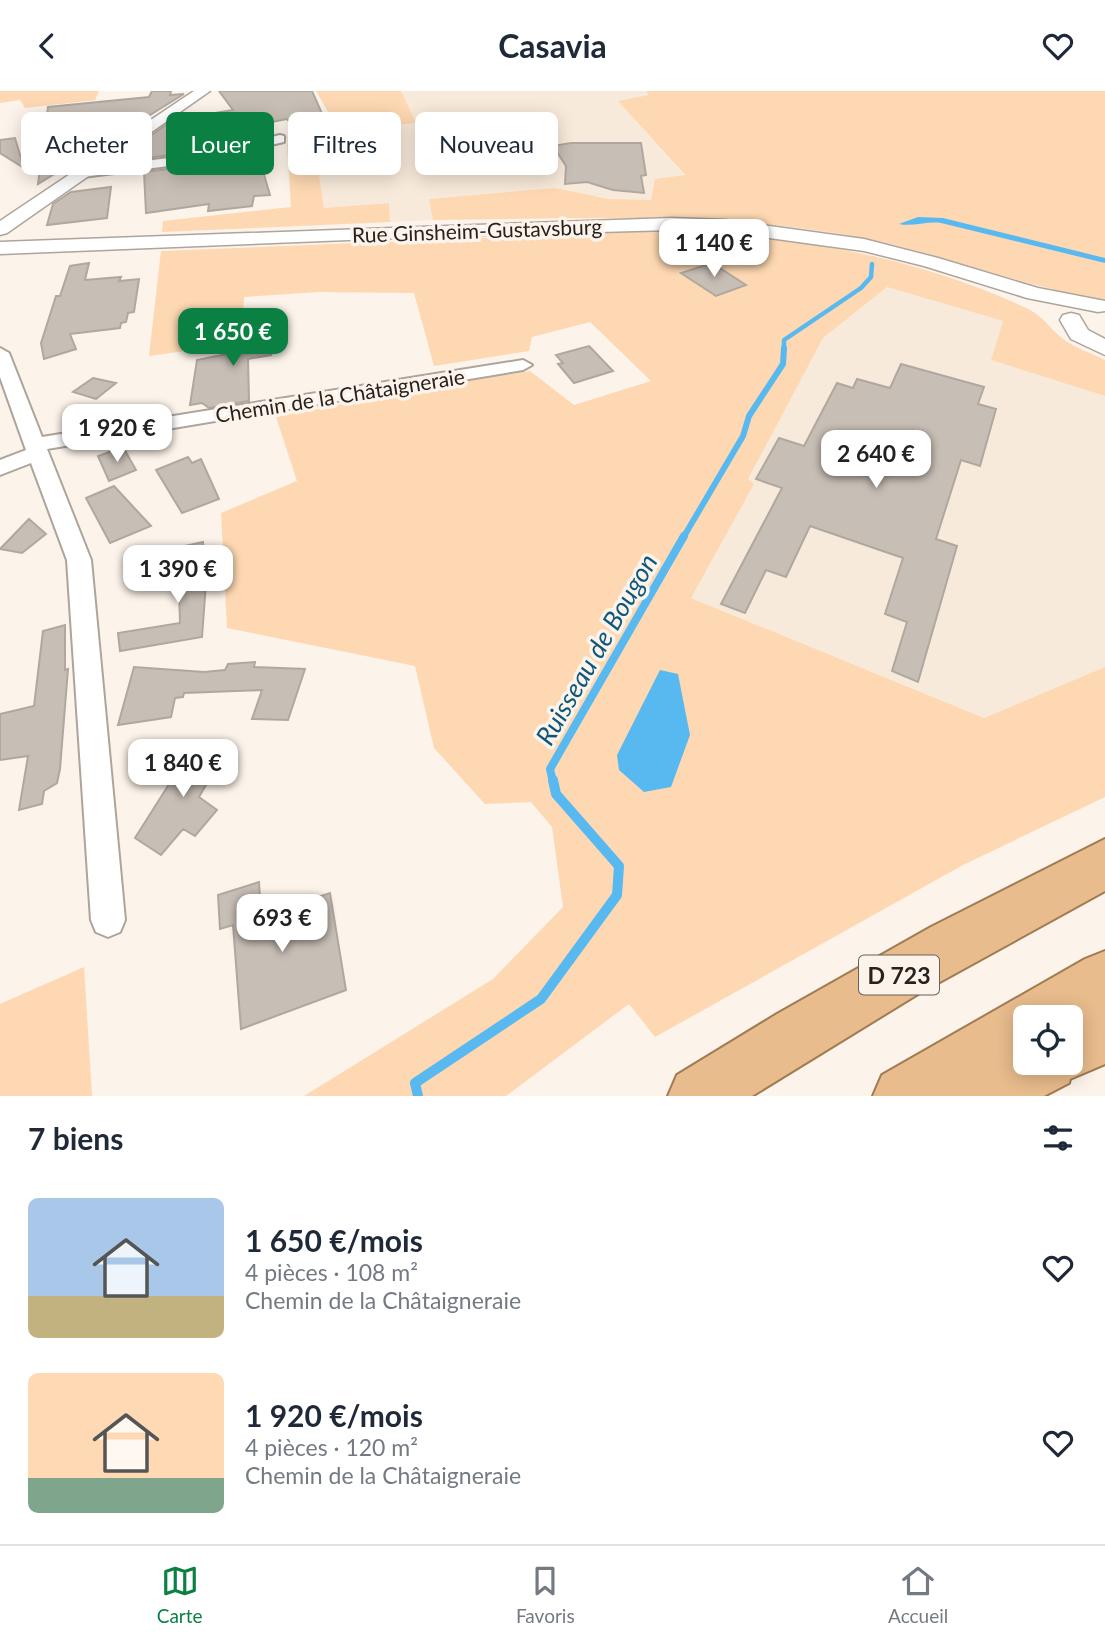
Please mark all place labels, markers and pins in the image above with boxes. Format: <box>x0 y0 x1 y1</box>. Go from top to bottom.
pin: 1 140 € <box>649 219 779 279</box>
pin: 1 650 € <box>168 309 298 368</box>
pin: 1 920 € <box>52 405 182 464</box>
pin: 2 640 € <box>811 431 941 490</box>
pin: 1 390 € <box>113 545 243 605</box>
pin: 1 840 € <box>118 739 248 799</box>
pin: 693 € <box>233 895 331 954</box>

